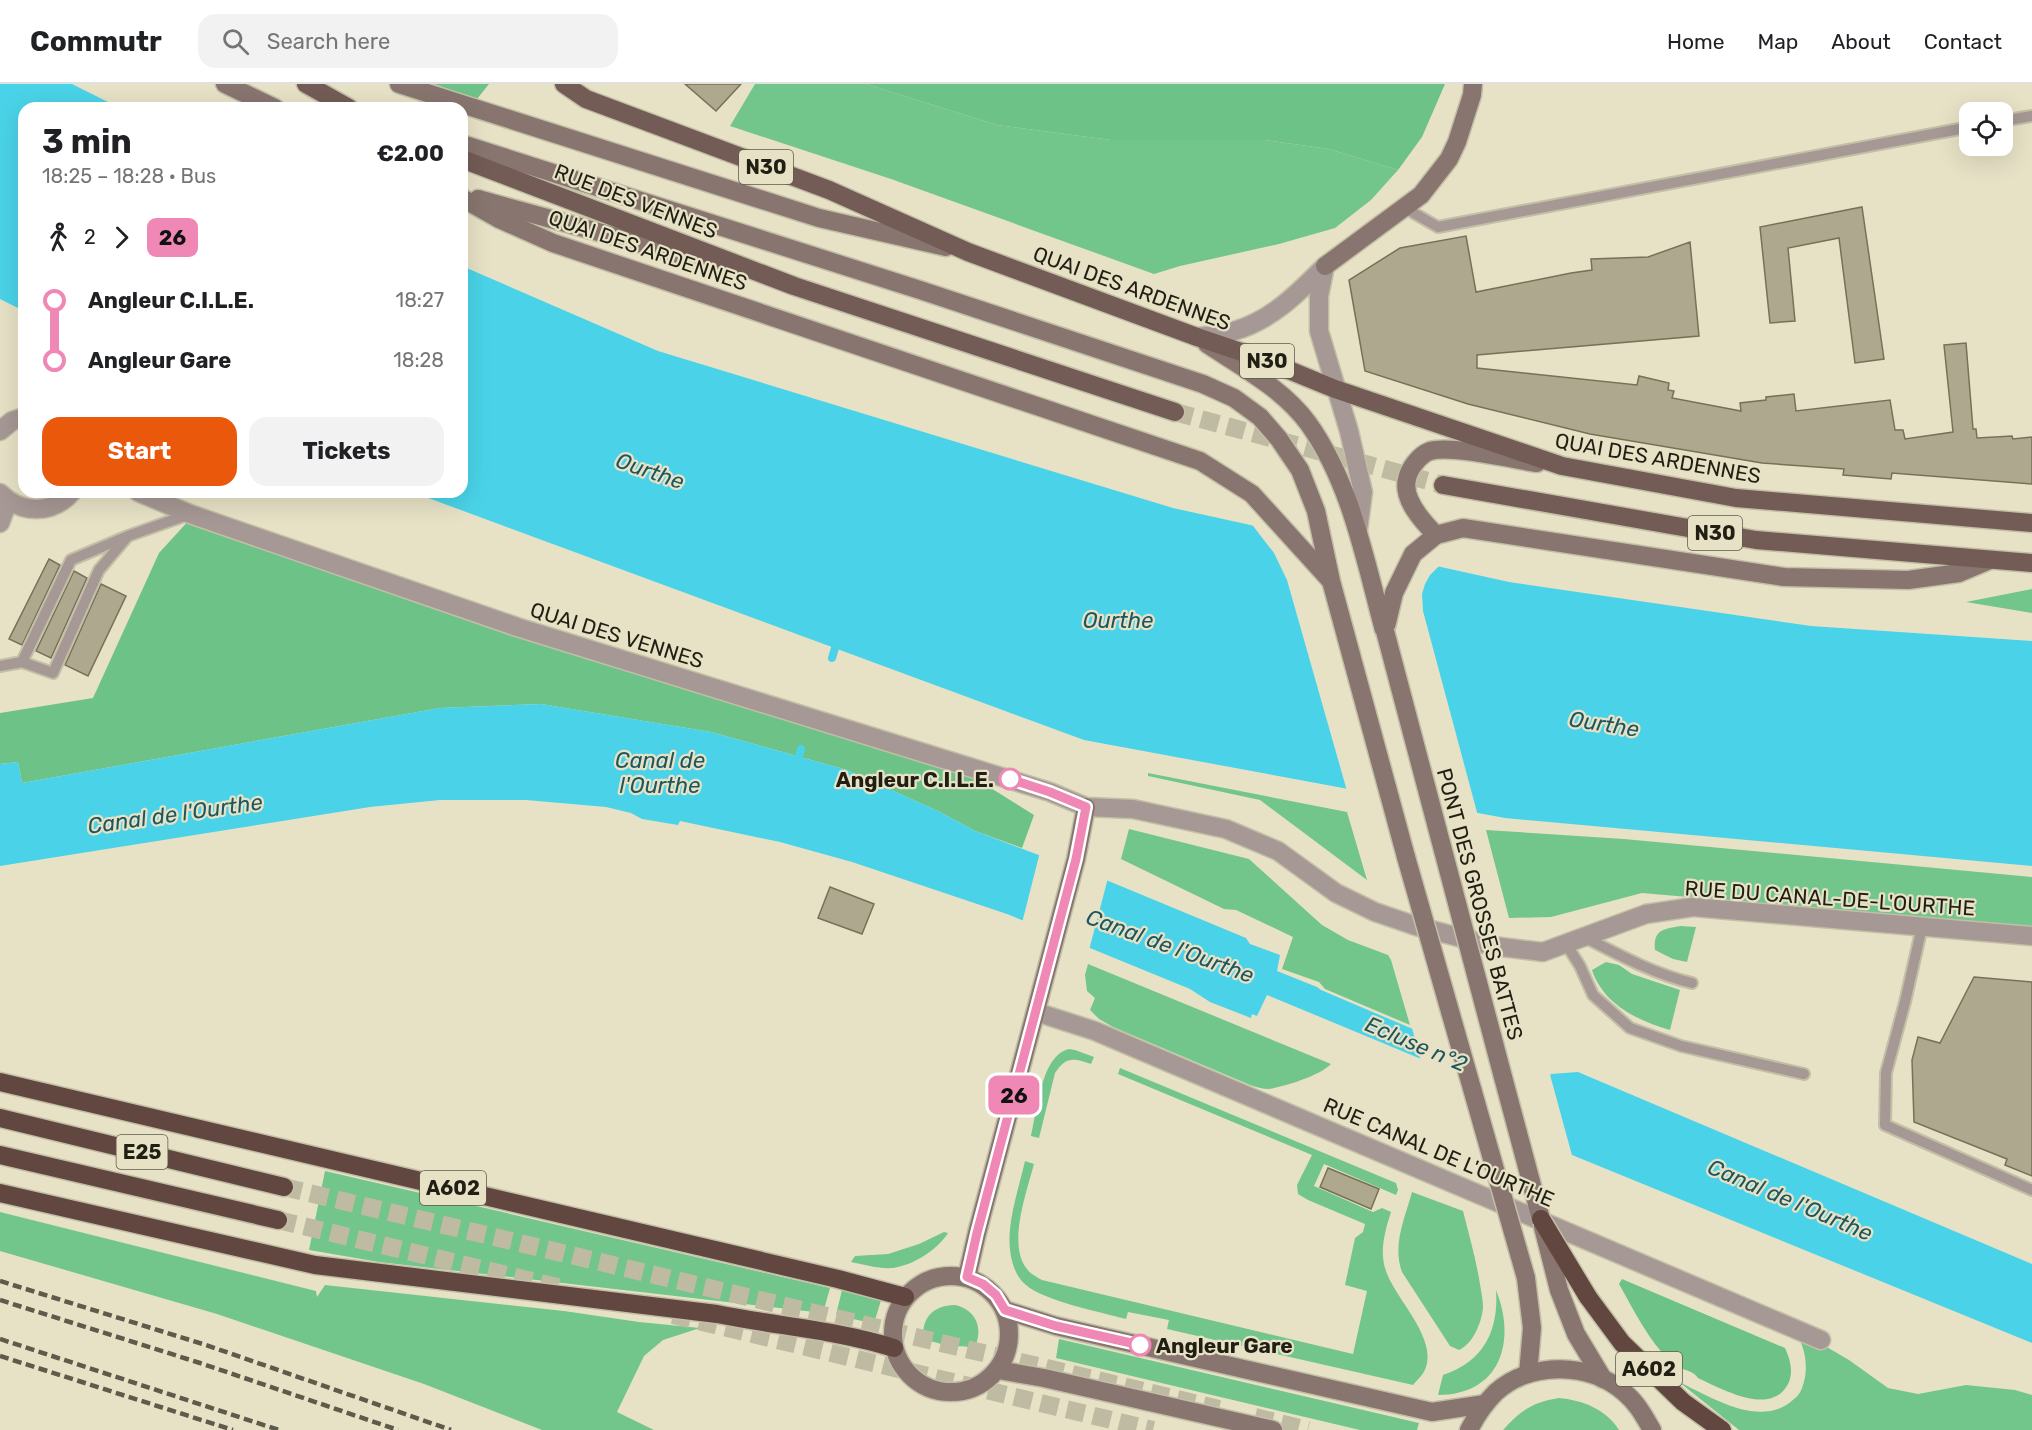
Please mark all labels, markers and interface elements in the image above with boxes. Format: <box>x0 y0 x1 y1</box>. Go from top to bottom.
search box <box>198 14 618 68</box>
text: Commutr <box>30 25 162 58</box>
icon: search <box>219 25 252 58</box>
text: Search here <box>267 28 390 55</box>
text: Home <box>1667 29 1724 54</box>
text: Map <box>1757 29 1798 54</box>
text: About <box>1831 29 1891 54</box>
text: Contact <box>1924 29 2002 54</box>
map controls <box>1959 102 2013 156</box>
button: locate <box>1959 102 2013 156</box>
text: 3 min <box>42 122 132 161</box>
text: €2.00 <box>376 140 444 167</box>
road number: N30 <box>739 150 793 184</box>
street label: RUE DES VENNES <box>551 158 721 244</box>
text: 18:25 – 18:28 · Bus <box>42 164 216 188</box>
street label: QUAI DES ARDENNES <box>545 204 751 296</box>
icon: walk <box>42 221 75 254</box>
icon: forward <box>105 221 138 254</box>
text: 2 <box>84 225 96 249</box>
text: 26 <box>159 225 186 250</box>
street label: QUAI DES ARDENNES <box>1030 241 1234 335</box>
text: Angleur C.I.L.E. <box>88 287 254 314</box>
text: 18:27 <box>396 288 444 312</box>
road number: N30 <box>1240 344 1294 378</box>
text: Angleur Gare <box>88 347 231 374</box>
text: 18:28 <box>393 348 444 372</box>
button: Start <box>42 417 237 486</box>
button: Tickets <box>249 417 444 486</box>
street label: QUAI DES ARDENNES <box>1553 428 1763 488</box>
water label: Ourthe <box>612 447 688 495</box>
road number: N30 <box>1688 516 1742 550</box>
street label: QUAI DES VENNES <box>527 597 707 673</box>
water label: Ourthe <box>1083 607 1153 634</box>
water label: Ourthe <box>1567 705 1641 743</box>
water label: Canal de l'Ourthe <box>615 747 705 799</box>
street label: PONT DES GROSSES BATTES <box>1432 765 1528 1043</box>
place label: Angleur C.I.L.E. <box>836 767 994 792</box>
marker: Angleur C.I.L.E. <box>999 768 1021 790</box>
water label: Canal de l'Ourthe <box>86 788 264 840</box>
street label: RUE DU CANAL-DE-L'OURTHE <box>1684 875 1976 921</box>
water label: Canal de l'Ourthe <box>1083 903 1257 989</box>
water label: Ecluse n°2 <box>1361 1011 1472 1078</box>
line badge: 26 <box>987 1076 1041 1114</box>
text: 26 <box>1000 1083 1028 1108</box>
street label: RUE CANAL DE L'OURTHE <box>1320 1092 1558 1212</box>
road number: E25 <box>116 1135 168 1169</box>
water label: Canal de l'Ourthe <box>1704 1153 1876 1247</box>
road number: A602 <box>420 1171 486 1205</box>
place label: Angleur Gare <box>1156 1333 1293 1358</box>
marker: Angleur Gare <box>1129 1334 1151 1356</box>
road number: A602 <box>1616 1352 1682 1386</box>

